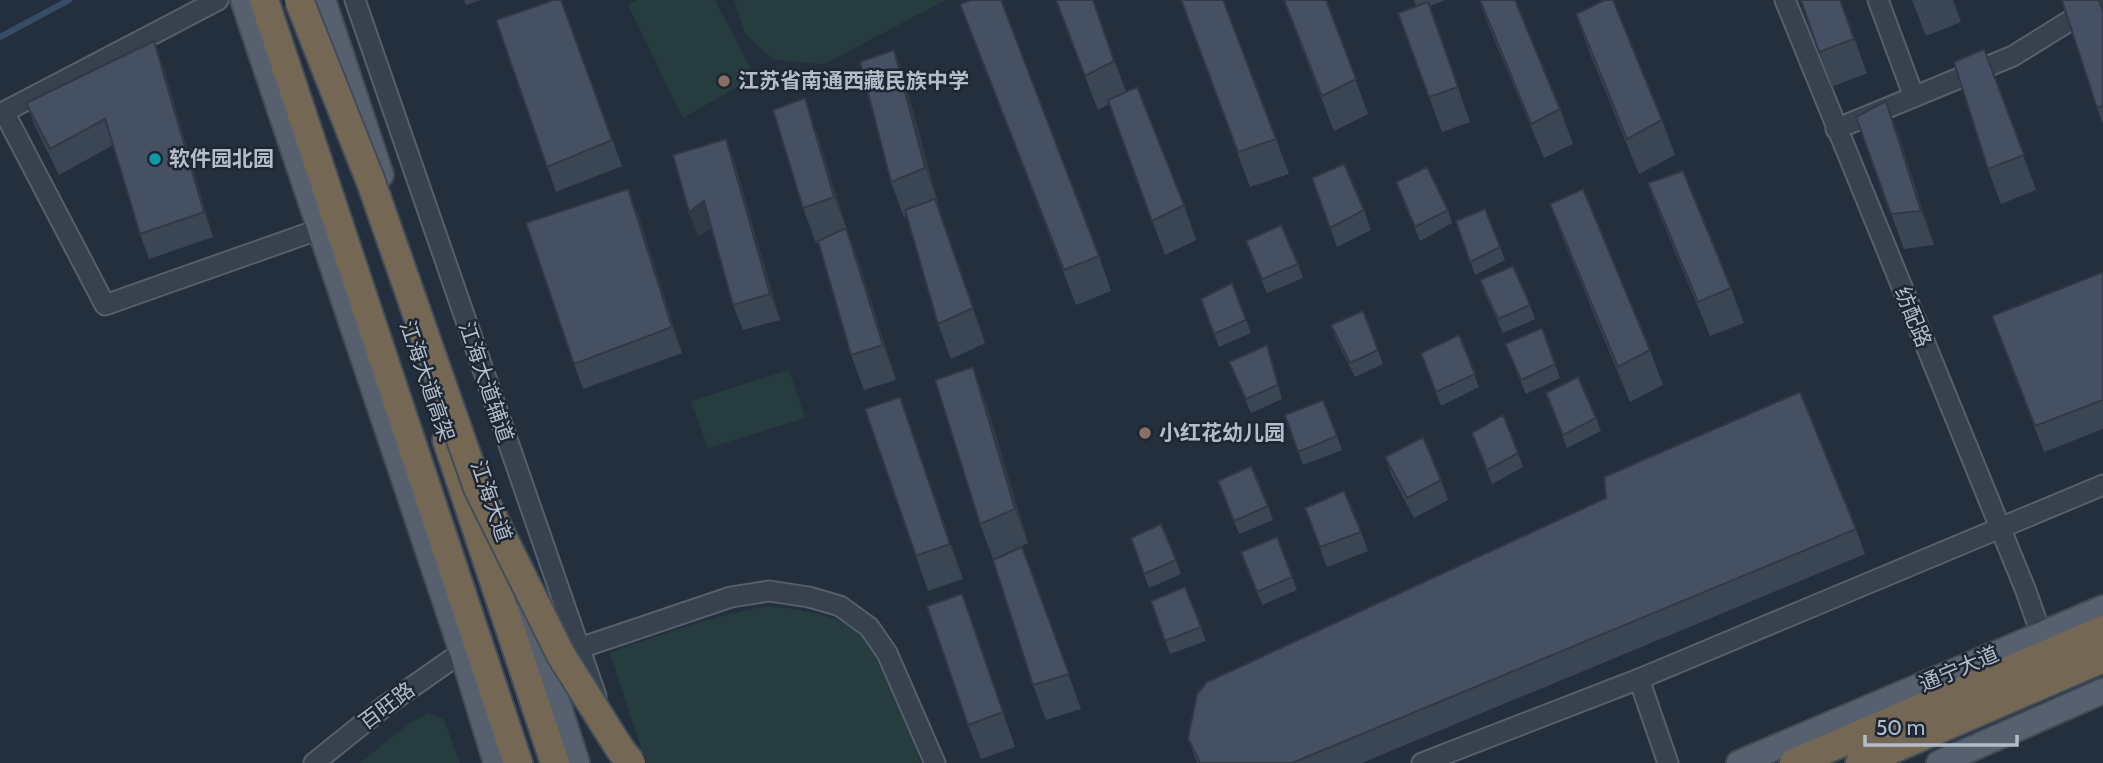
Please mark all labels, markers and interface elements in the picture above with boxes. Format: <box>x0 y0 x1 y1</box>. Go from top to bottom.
place label: 江苏省南通西藏民族中学 <box>738 68 969 93</box>
marker: 江苏省南通西藏民族中学 <box>716 73 732 89</box>
place label: 软件园北园 <box>169 146 274 171</box>
marker: 软件园北园 <box>147 151 163 167</box>
street label: 纺配路 <box>1890 283 1937 351</box>
street label: 江海大道高架 <box>395 317 460 444</box>
street label: 江海大道辅道 <box>454 318 519 445</box>
place label: 小红花幼儿园 <box>1159 420 1285 445</box>
marker: 小红花幼儿园 <box>1137 425 1153 441</box>
street label: 江海大道 <box>466 457 517 545</box>
street label: 通宁大道 <box>1915 641 2002 696</box>
street label: 百旺路 <box>354 677 419 735</box>
scale bar <box>1865 704 2017 748</box>
text: 50 m <box>1876 715 1925 740</box>

